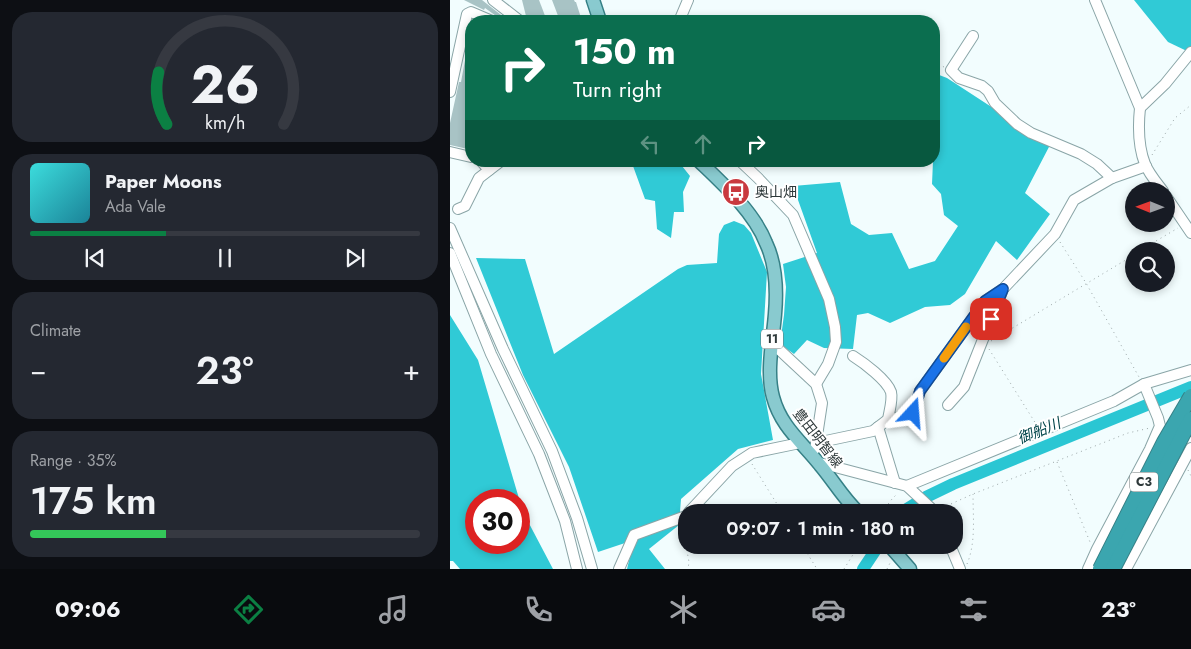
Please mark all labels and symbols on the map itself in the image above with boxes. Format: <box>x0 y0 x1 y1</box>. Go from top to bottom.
bus stop icon: 奥山畑 <box>721 177 751 207</box>
place label: 奥山畑 <box>755 182 797 202</box>
north arrow <box>1125 182 1175 232</box>
pin <box>970 298 1012 340</box>
road number: 11 <box>761 329 783 348</box>
position arrow <box>886 386 938 438</box>
street label: 豊田明智線 <box>789 404 847 472</box>
water label: 御船川 <box>1014 412 1066 450</box>
road number: C3 <box>1130 472 1158 492</box>
speed limit sign: 30 <box>465 489 530 554</box>

